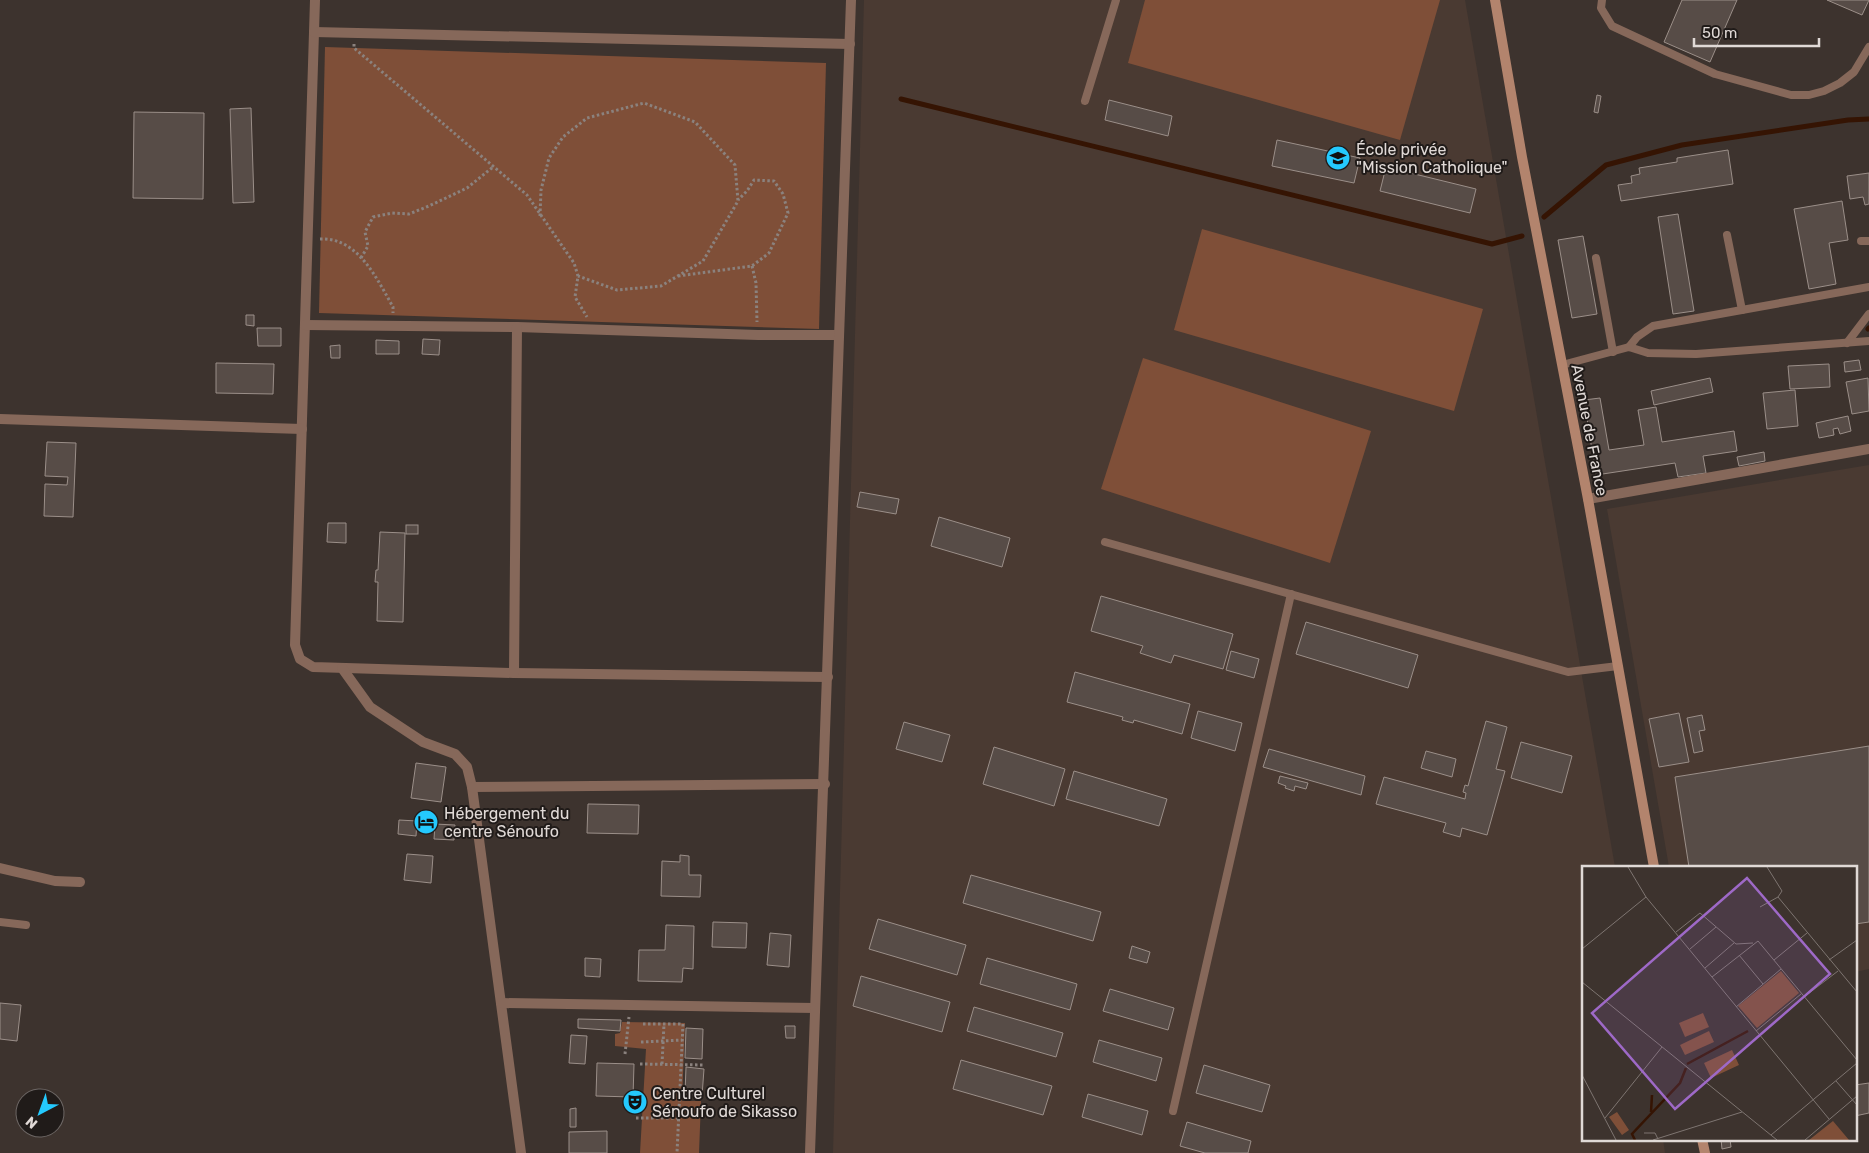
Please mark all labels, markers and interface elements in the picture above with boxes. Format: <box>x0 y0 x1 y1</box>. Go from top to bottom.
scale bar <box>1694 15 1819 47</box>
text: 50 m <box>1702 24 1737 42</box>
place label: École privée "Mission Catholique" <box>1356 140 1508 177</box>
school or university icon: École privée "Mission Catholique" <box>1325 145 1351 171</box>
street label: Avenue de France <box>1567 363 1612 498</box>
place label: Hébergement du centre Sénoufo <box>444 804 569 841</box>
hotel icon: Hébergement du centre Sénoufo <box>413 809 439 835</box>
inset map <box>1582 866 1856 1140</box>
place label: Centre Culturel Sénoufo de Sikasso <box>652 1084 797 1121</box>
north arrow <box>15 1088 65 1138</box>
theatre icon: Centre Culturel Sénoufo de Sikasso <box>622 1089 648 1115</box>
text: N <box>22 1113 41 1132</box>

